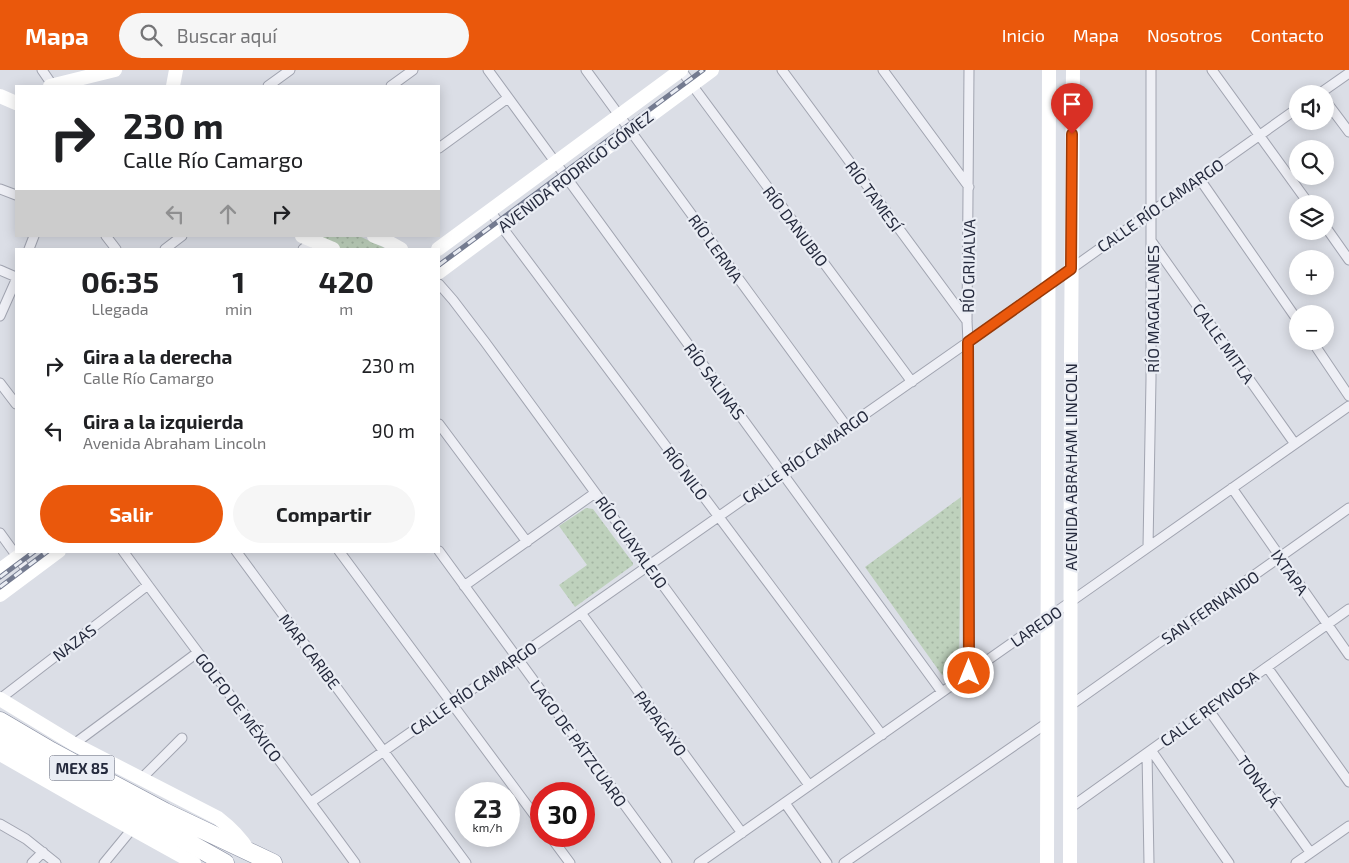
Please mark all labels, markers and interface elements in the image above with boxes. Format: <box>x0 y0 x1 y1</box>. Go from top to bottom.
search box <box>119 13 469 58</box>
text: Mapa <box>25 21 89 50</box>
icon: search <box>137 21 165 49</box>
text: Buscar aquí <box>177 24 277 47</box>
text: Inicio <box>1002 24 1045 46</box>
text: Mapa <box>1073 24 1119 46</box>
text: Nosotros <box>1147 24 1222 46</box>
text: Contacto <box>1250 24 1324 46</box>
pin <box>1051 83 1093 134</box>
map controls <box>1289 85 1334 350</box>
button: sound <box>1289 85 1334 130</box>
icon: arrive <box>1058 90 1086 118</box>
text: 230 m <box>123 104 224 146</box>
icon: right <box>40 105 105 170</box>
street label: AVENIDA RODRIGO GÓMEZ <box>494 106 656 236</box>
button: search <box>1289 140 1334 185</box>
text: Calle Río Camargo <box>123 146 303 172</box>
street label: CALLE RÍO CAMARGO <box>1093 154 1227 256</box>
street label: RÍO TAMESÍ <box>842 157 906 236</box>
street label: RÍO DANUBIO <box>760 182 832 270</box>
button: layers <box>1289 195 1334 240</box>
icon: left <box>161 200 189 228</box>
icon: ahead <box>214 200 242 228</box>
icon: right <box>267 200 295 228</box>
street label: RÍO LERMA <box>685 210 747 286</box>
street label: RÍO GRIJALVA <box>958 219 978 313</box>
street label: RÍO MAGALLANES <box>1143 245 1162 373</box>
button: + <box>1289 250 1334 295</box>
text: 06:35 <box>81 263 159 299</box>
text: 1 <box>232 263 245 299</box>
text: 420 <box>318 263 374 299</box>
text: Llegada <box>91 299 149 318</box>
text: min <box>225 299 252 318</box>
text: m <box>339 299 353 318</box>
street label: CALLE MITLA <box>1189 299 1259 387</box>
button: − <box>1289 305 1334 350</box>
street label: RÍO SALINAS <box>681 339 749 423</box>
text: Gira a la derecha <box>83 345 232 368</box>
icon: right <box>40 352 68 380</box>
text: 230 m <box>361 354 415 377</box>
street label: AVENIDA ABRAHAM LINCOLN <box>1061 363 1080 571</box>
text: Calle Río Camargo <box>83 368 214 387</box>
street label: CALLE RÍO CAMARGO <box>738 405 872 507</box>
text: Gira a la izquierda <box>83 410 244 433</box>
icon: left <box>40 417 68 445</box>
text: 90 m <box>372 419 415 442</box>
text: Avenida Abraham Lincoln <box>83 433 266 452</box>
street label: RÍO NILO <box>660 442 712 504</box>
button: Salir <box>40 485 223 543</box>
button: Compartir <box>233 485 415 543</box>
street label: RÍO GUAYALEJO <box>592 492 672 592</box>
street label: IXTAPA <box>1268 546 1312 598</box>
street label: SAN FERNANDO <box>1157 566 1263 648</box>
street label: LAREDO <box>1007 601 1065 651</box>
street label: MAR CARIBE <box>275 610 345 692</box>
street label: NAZAS <box>49 620 99 664</box>
street label: CALLE RÍO CAMARGO <box>406 637 540 739</box>
position arrow <box>942 646 994 698</box>
street label: GOLFO DE MÉXICO <box>192 649 286 765</box>
street label: CALLE REYNOSA <box>1156 666 1262 750</box>
street label: LAGO DE PÁTZCUARO <box>527 676 631 810</box>
street label: PAPAGAYO <box>631 687 691 759</box>
street label: TONALÁ <box>1234 751 1284 811</box>
road number: MEX 85 <box>49 756 114 780</box>
speed limit sign: 30 <box>530 782 595 847</box>
text: 23 <box>473 793 502 823</box>
text: km/h <box>473 820 502 834</box>

